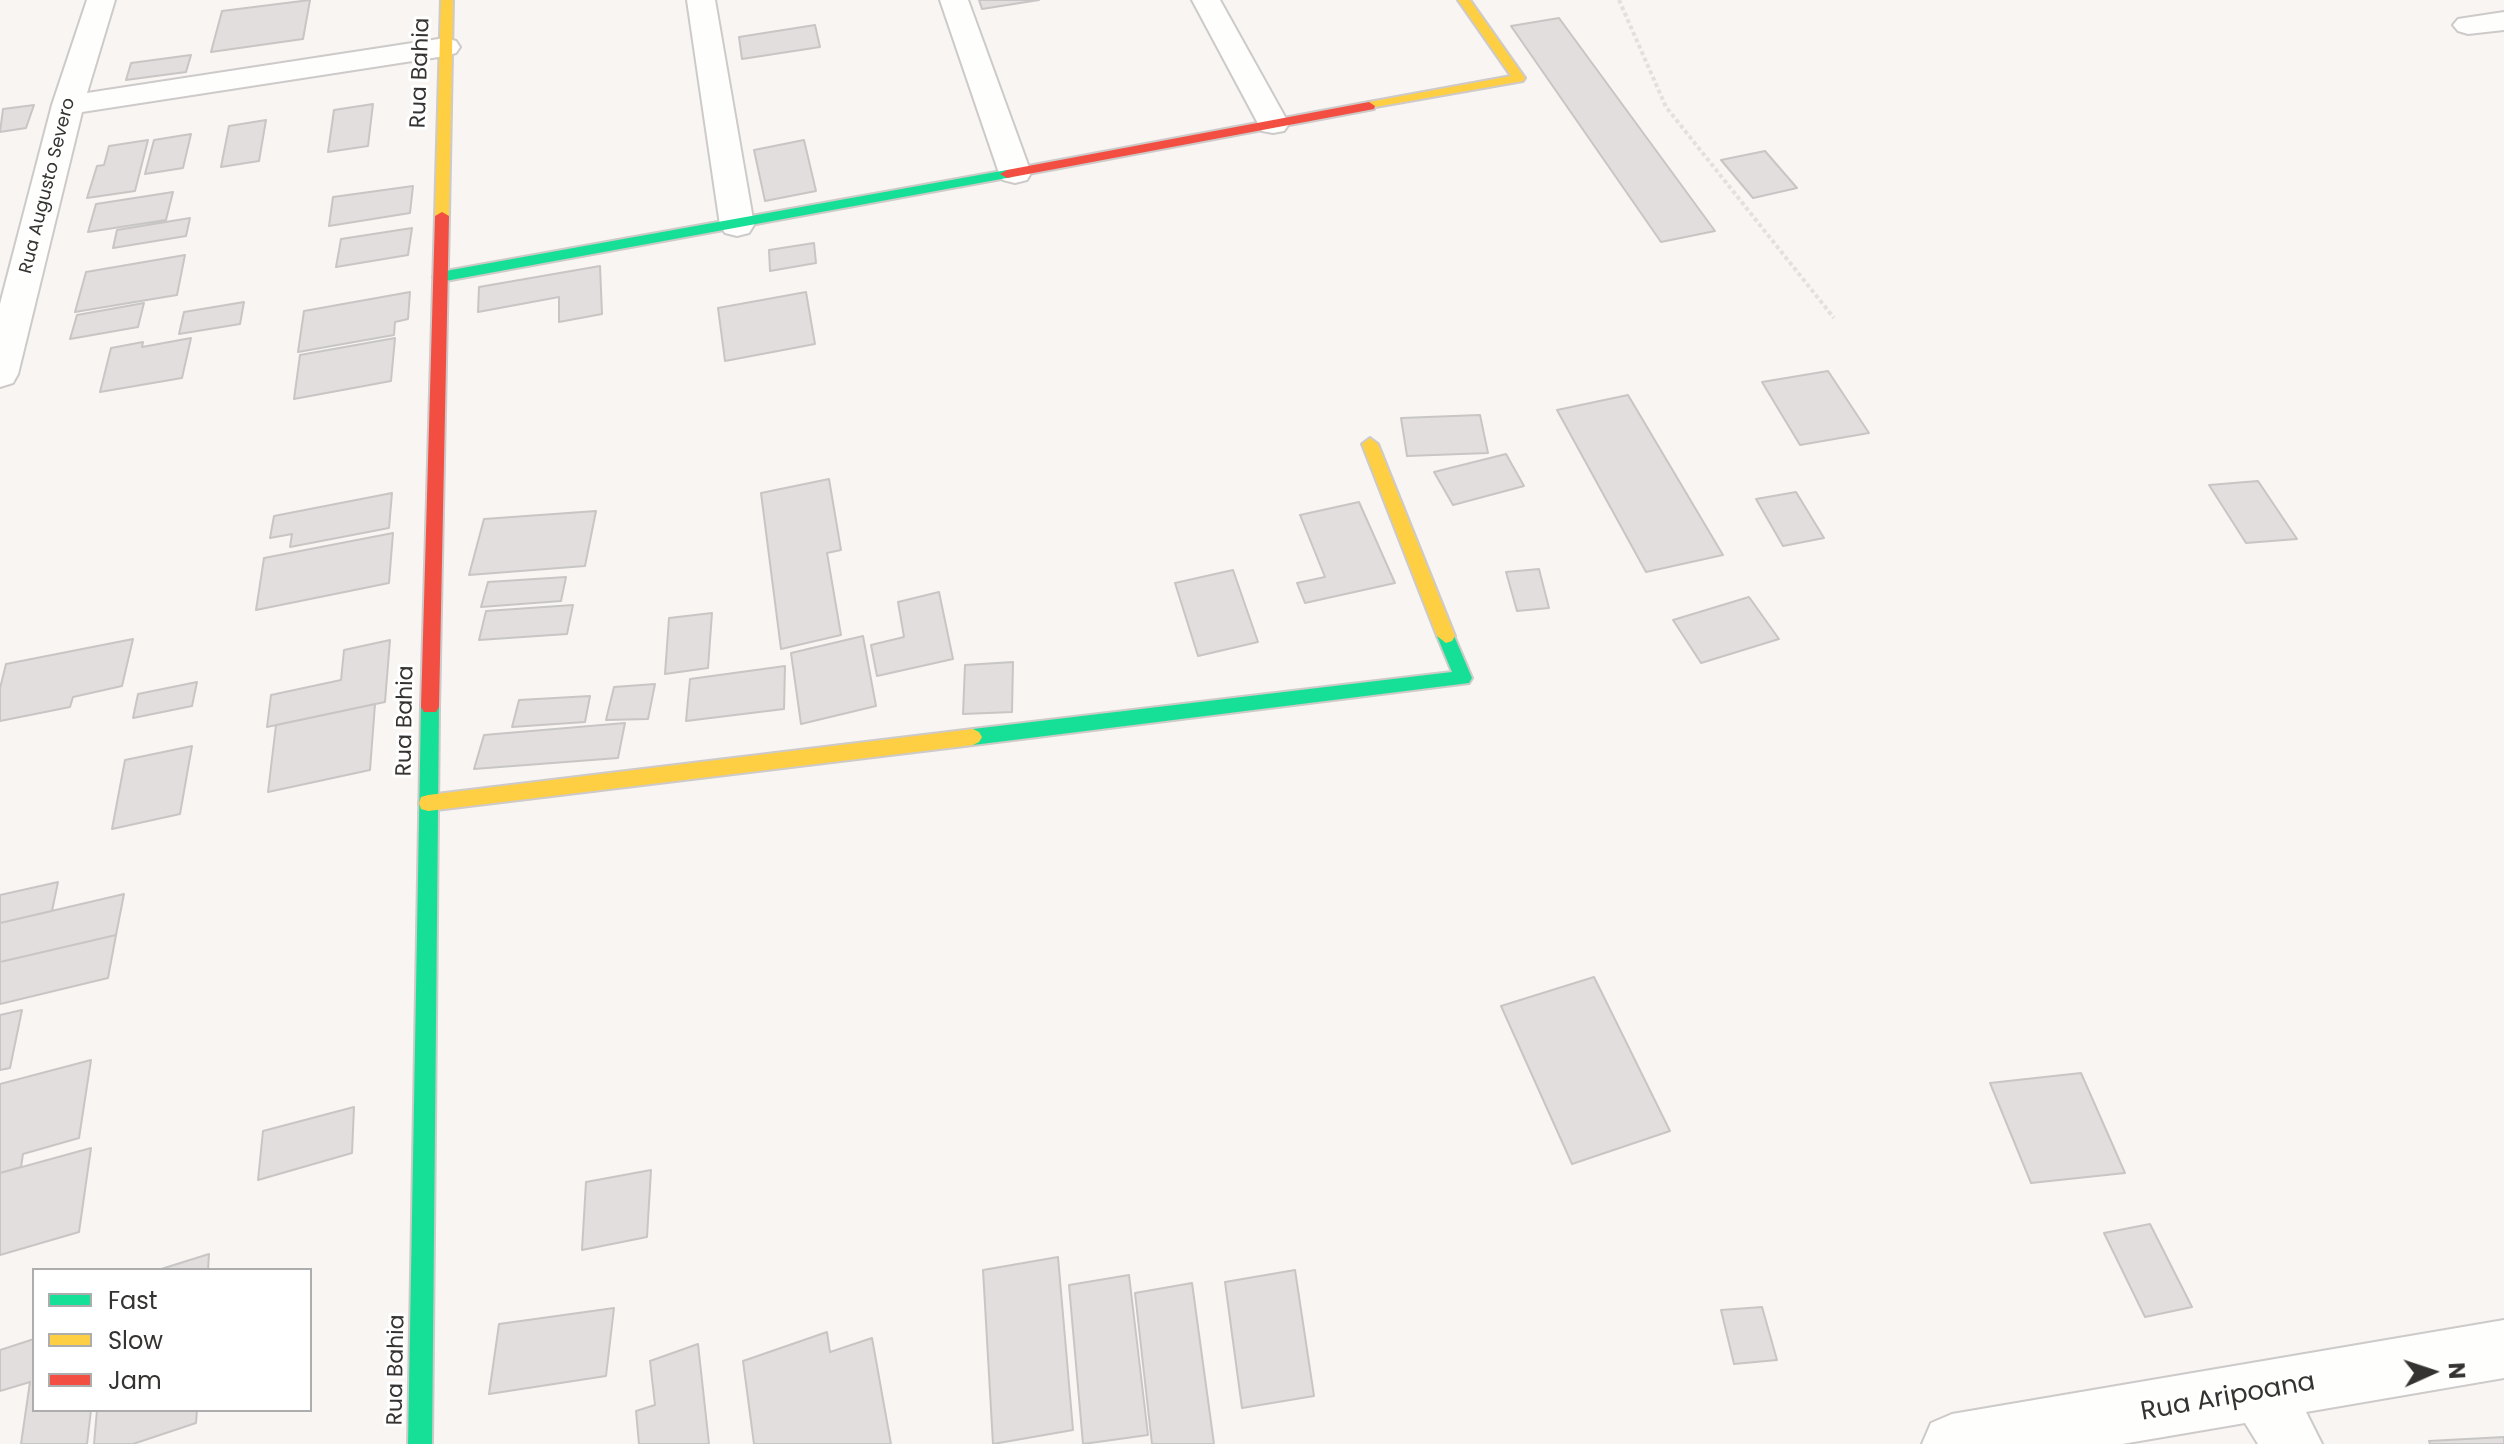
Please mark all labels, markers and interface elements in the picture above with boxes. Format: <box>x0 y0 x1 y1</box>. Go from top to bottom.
street label: Rua Bahia <box>406 17 436 129</box>
street label: Rua Augusto Severo <box>16 96 80 276</box>
street label: Rua Bahia <box>392 665 420 777</box>
legend <box>32 1268 312 1412</box>
text: Fast <box>108 1284 158 1317</box>
street label: Rua Bahia <box>383 1314 411 1426</box>
text: Slow <box>108 1324 163 1357</box>
north arrow <box>2392 1332 2472 1412</box>
text: N <box>2441 1362 2472 1380</box>
text: Jam <box>108 1364 162 1397</box>
street label: Rua Aripoana <box>2138 1367 2318 1429</box>

